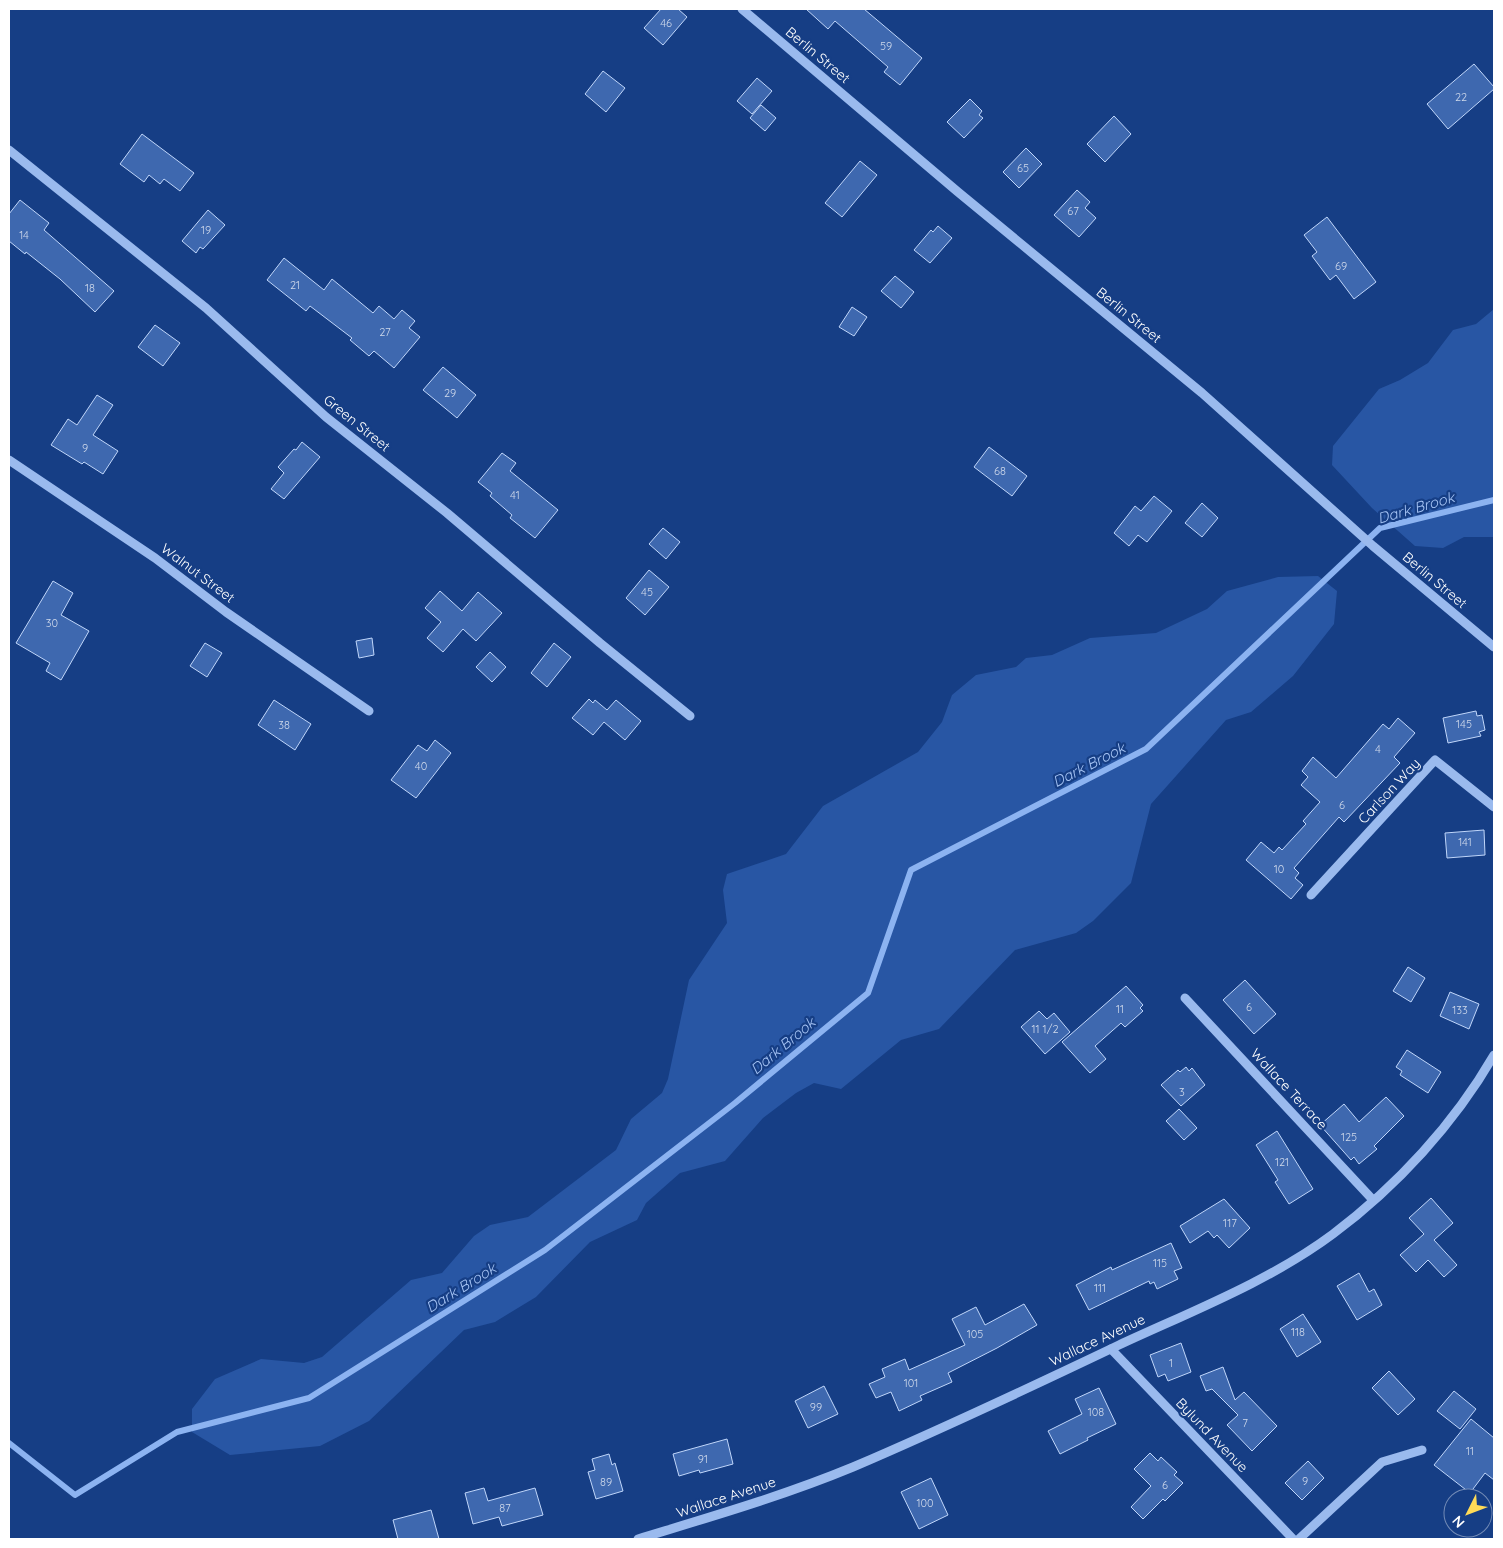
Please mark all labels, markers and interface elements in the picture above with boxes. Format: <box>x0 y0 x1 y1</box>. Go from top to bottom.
house number: 46 <box>660 16 672 30</box>
street label: Berlin Street <box>782 23 854 87</box>
house number: 59 <box>880 39 892 53</box>
house number: 22 <box>1455 90 1467 104</box>
house number: 65 <box>1017 161 1029 175</box>
house number: 67 <box>1067 204 1079 218</box>
house number: 19 <box>201 223 211 237</box>
house number: 14 <box>19 228 29 242</box>
house number: 69 <box>1335 259 1347 273</box>
house number: 21 <box>290 278 300 292</box>
house number: 18 <box>85 281 95 295</box>
street label: Berlin Street <box>1093 283 1165 347</box>
house number: 27 <box>379 325 391 339</box>
house number: 29 <box>444 386 456 400</box>
street label: Green Street <box>320 391 394 456</box>
house number: 9 <box>82 441 88 455</box>
house number: 68 <box>994 464 1006 478</box>
water label: Dark Brook <box>1375 487 1458 528</box>
house number: 41 <box>510 488 520 502</box>
street label: Walnut Street <box>157 539 239 607</box>
street label: Berlin Street <box>1399 548 1471 612</box>
house number: 45 <box>641 585 653 599</box>
house number: 30 <box>46 616 58 630</box>
house number: 145 <box>1456 717 1472 731</box>
house number: 38 <box>278 718 290 732</box>
water label: Dark Brook <box>1049 737 1130 791</box>
house number: 4 <box>1375 742 1381 756</box>
street label: Carlson Way <box>1354 755 1424 827</box>
house number: 40 <box>415 759 427 773</box>
house number: 6 <box>1339 798 1345 812</box>
house number: 141 <box>1458 835 1472 849</box>
house number: 10 <box>1274 862 1284 876</box>
house number: 6 <box>1246 1000 1252 1014</box>
house number: 11 <box>1116 1002 1124 1016</box>
house number: 133 <box>1452 1003 1468 1017</box>
water label: Dark Brook <box>746 1012 821 1078</box>
house number: 11 1/2 <box>1031 1022 1059 1036</box>
street label: Wallace Terrace <box>1247 1045 1331 1134</box>
house number: 3 <box>1179 1085 1185 1099</box>
house number: 125 <box>1341 1130 1357 1144</box>
house number: 121 <box>1275 1155 1289 1169</box>
house number: 117 <box>1223 1216 1237 1230</box>
house number: 115 <box>1153 1256 1167 1270</box>
water label: Dark Brook <box>422 1258 501 1317</box>
house number: 111 <box>1094 1281 1106 1295</box>
street label: Wallace Avenue <box>1046 1310 1148 1370</box>
house number: 118 <box>1291 1325 1305 1339</box>
house number: 105 <box>967 1327 983 1341</box>
house number: 1 <box>1169 1356 1173 1370</box>
house number: 101 <box>904 1376 918 1390</box>
street label: Bylund Avenue <box>1172 1394 1252 1476</box>
house number: 99 <box>810 1400 822 1414</box>
house number: 108 <box>1088 1405 1104 1419</box>
house number: 7 <box>1242 1416 1248 1430</box>
house number: 11 <box>1466 1444 1474 1458</box>
house number: 91 <box>698 1452 708 1466</box>
street label: Wallace Avenue <box>674 1472 778 1522</box>
house number: 9 <box>1302 1474 1308 1488</box>
house number: 89 <box>600 1475 612 1489</box>
house number: 6 <box>1162 1478 1168 1492</box>
north arrow <box>1443 1488 1493 1538</box>
house number: 100 <box>916 1496 934 1510</box>
house number: 87 <box>499 1501 511 1515</box>
text: N <box>1448 1512 1468 1532</box>

